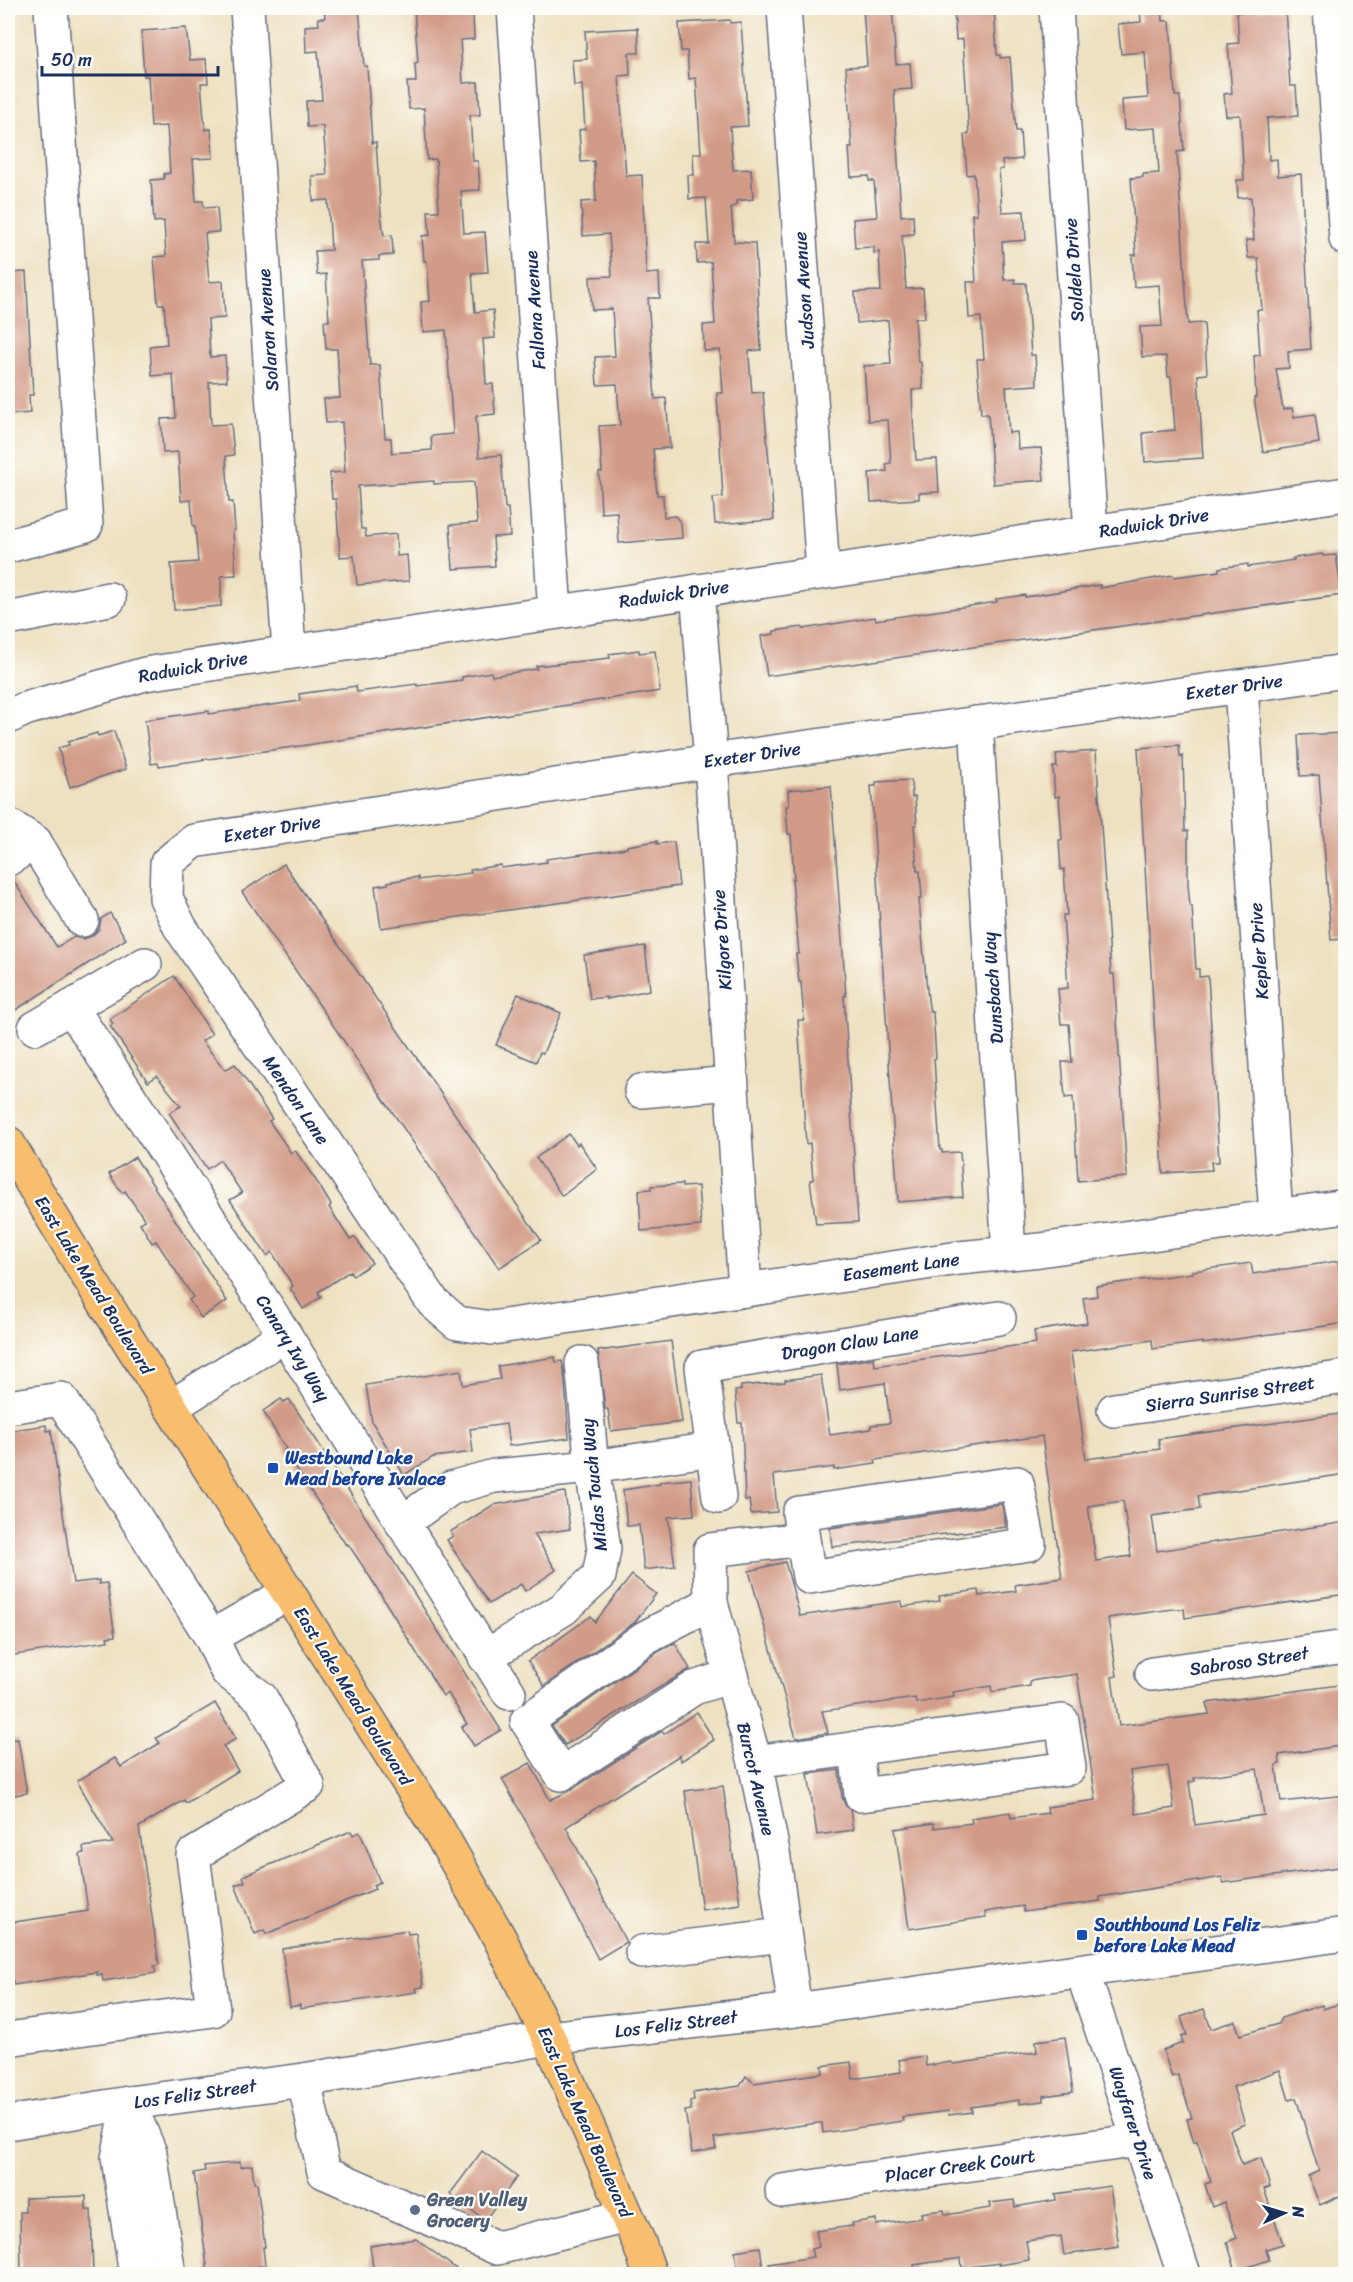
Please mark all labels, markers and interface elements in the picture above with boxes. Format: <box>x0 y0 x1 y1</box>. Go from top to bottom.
scale bar <box>42 39 218 77</box>
text: 50 m <box>51 44 92 76</box>
street label: Soldela Drive <box>1054 217 1094 323</box>
street label: Judson Avenue <box>784 231 824 350</box>
street label: Fallona Avenue <box>515 249 555 371</box>
street label: Solaron Avenue <box>248 267 288 392</box>
street label: Radwick Drive <box>1097 499 1211 547</box>
street label: Radwick Drive <box>617 570 731 618</box>
street label: Radwick Drive <box>136 642 250 692</box>
street label: Exeter Drive <box>1183 664 1285 710</box>
street label: Exeter Drive <box>701 732 803 778</box>
street label: Exeter Drive <box>221 806 323 852</box>
street label: Kilgore Drive <box>703 889 741 991</box>
street label: Kepler Drive <box>1240 902 1278 1000</box>
street label: Dunsbach Way <box>973 930 1013 1045</box>
street label: Mendon Lane <box>254 1048 338 1152</box>
street label: East Lake Mead Boulevard <box>26 1189 163 1382</box>
street label: Easement Lane <box>841 1243 961 1291</box>
street label: Canary Ivy Way <box>247 1288 339 1409</box>
street label: Dragon Claw Lane <box>779 1316 921 1370</box>
street label: Sierra Sunrise Street <box>1143 1366 1317 1422</box>
street label: Midas Touch Way <box>571 1416 617 1553</box>
place label: Westbound Lake Mead before Ivalace <box>284 1442 446 1495</box>
marker: Westbound Lake Mead before Ivalace <box>266 1461 280 1475</box>
street label: East Lake Mead Boulevard <box>285 1600 422 1793</box>
street label: Sabroso Street <box>1187 1637 1311 1685</box>
street label: Burcot Avenue <box>727 1719 785 1839</box>
place label: Southbound Los Feliz before Lake Mead <box>1093 1909 1262 1962</box>
marker: Southbound Los Feliz before Lake Mead <box>1075 1928 1089 1942</box>
street label: Los Feliz Street <box>613 2001 740 2047</box>
street label: East Lake Mead Boulevard <box>528 2021 642 2224</box>
street label: Wayfarer Drive <box>1100 2062 1166 2184</box>
street label: Los Feliz Street <box>132 2069 259 2118</box>
street label: Placer Creek Court <box>883 2140 1037 2192</box>
north arrow <box>1254 2183 1314 2243</box>
place label: Green Valley Grocery <box>426 2184 528 2237</box>
marker: Green Valley Grocery <box>408 2203 422 2217</box>
text: N <box>1284 2204 1313 2219</box>

